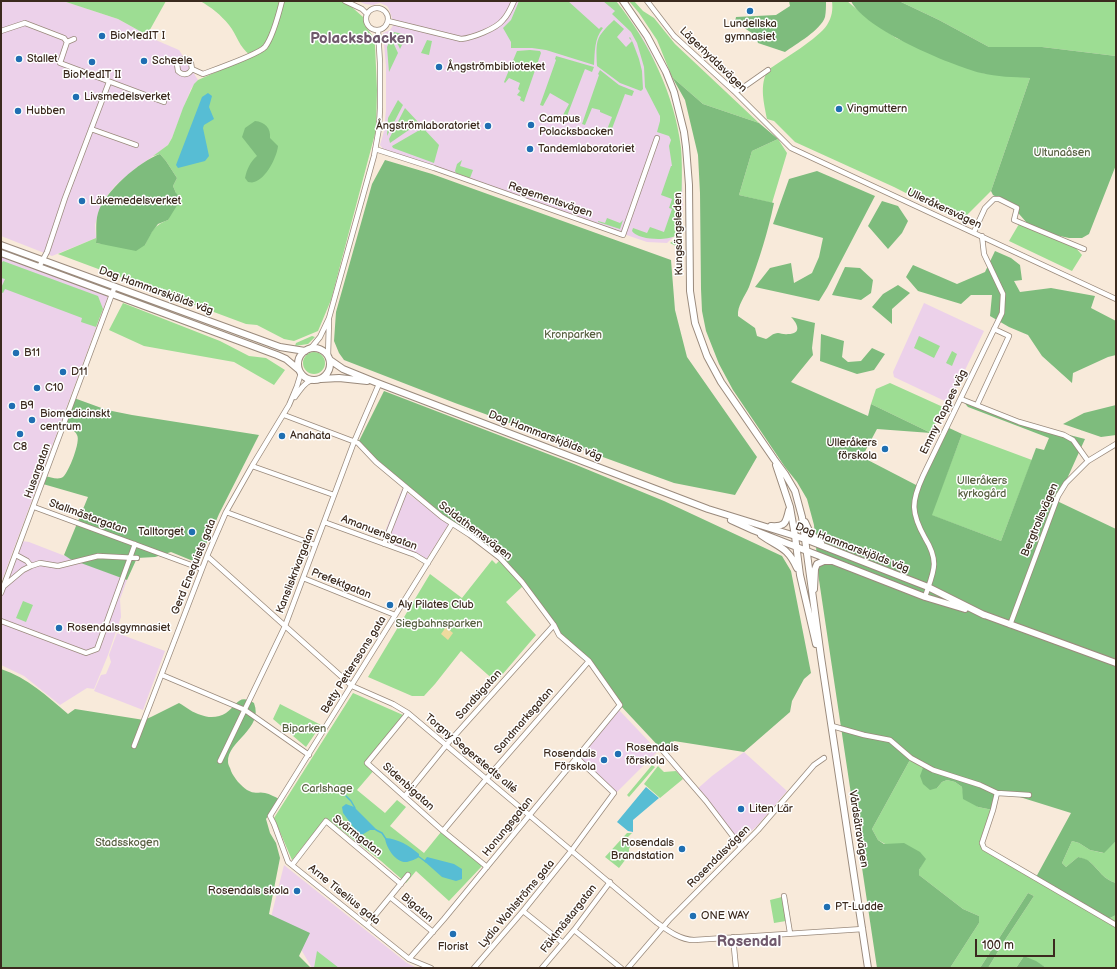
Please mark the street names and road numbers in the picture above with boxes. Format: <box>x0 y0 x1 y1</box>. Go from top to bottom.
street label: Lägerhyddsvägen <box>677 25 749 95</box>
street label: Regementsvägen <box>506 179 594 221</box>
street label: Ulleråkersvägen <box>905 186 983 232</box>
street label: Kungsängsleden <box>672 192 686 276</box>
street label: Dag Hammarskjölds väg <box>97 264 215 318</box>
street label: Emmy Rappes väg <box>918 367 970 457</box>
street label: Dag Hammarskjölds väg <box>486 408 604 464</box>
street label: Husargatan <box>22 442 54 500</box>
street label: Bergtrollsvägen <box>1019 481 1061 559</box>
street label: Stallmästargatan <box>47 497 129 537</box>
street label: Soldathemsvägen <box>436 499 514 563</box>
street label: Amanuensgatan <box>339 512 419 554</box>
street label: Gerd Enequists gata <box>169 517 219 617</box>
street label: Dag Hammarskjölds väg <box>793 520 911 576</box>
street label: Kansliskrivargatan <box>274 527 318 615</box>
street label: Prefektgatan <box>309 566 373 602</box>
street label: Betty Petterssons gata <box>319 614 389 716</box>
street label: Sandbigatan <box>453 667 505 723</box>
street label: Sandmarksgatan <box>492 685 556 757</box>
street label: Torgny Segerstedts allé <box>422 711 520 797</box>
street label: Sidenbigatan <box>379 760 437 814</box>
street label: Vårdsätravägen <box>845 790 871 868</box>
street label: Honungsgatan <box>480 795 536 859</box>
street label: Svärmgatan <box>330 813 384 859</box>
street label: Rosendalsvägen <box>685 823 753 891</box>
street label: Lydia Wahlströms gata <box>476 857 558 951</box>
street label: Arne Tiselius gata <box>305 862 383 928</box>
street label: Fäktmästargatan <box>538 882 600 956</box>
street label: Bigatan <box>398 891 436 925</box>

